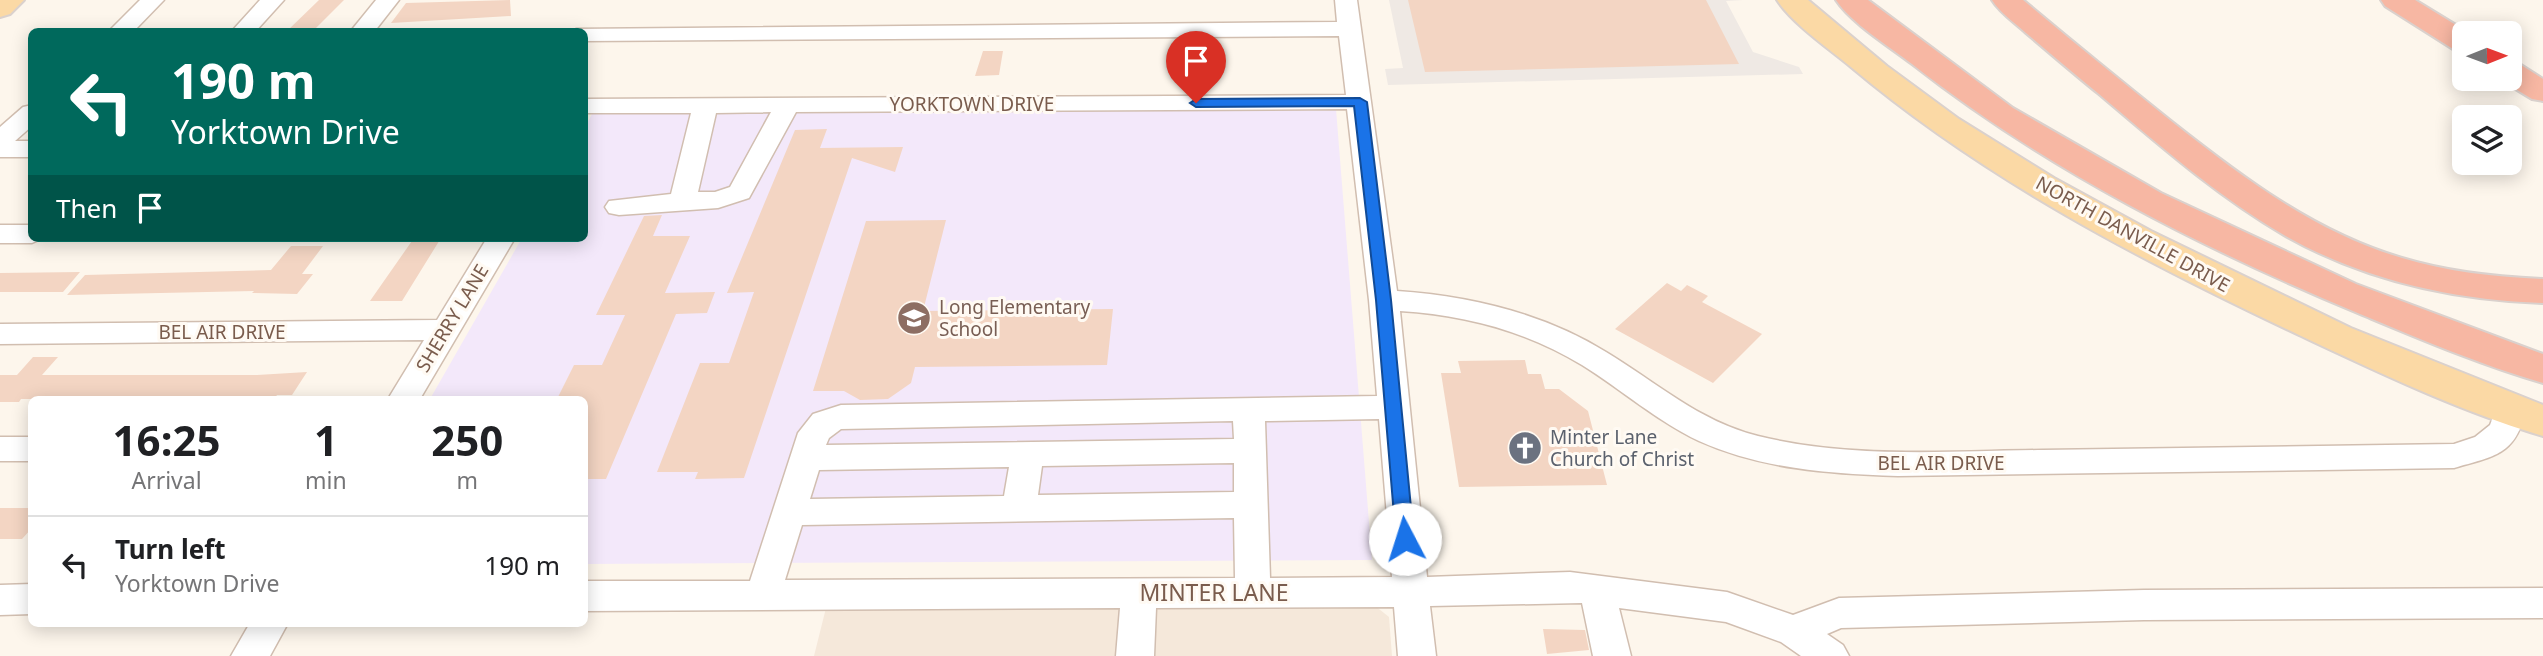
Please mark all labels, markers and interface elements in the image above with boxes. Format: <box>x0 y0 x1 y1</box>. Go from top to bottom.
north arrow <box>2452 21 2522 91</box>
map controls <box>2452 21 2522 175</box>
pin <box>1166 31 1226 103</box>
icon: arrive <box>1177 42 1215 80</box>
text: 190 m <box>171 47 316 113</box>
icon: left <box>56 56 147 147</box>
street label: YORKTOWN DRIVE <box>890 91 1054 117</box>
button: layers <box>2452 105 2522 175</box>
text: Yorktown Drive <box>171 110 400 153</box>
street label: NORTH DANVILLE DRIVE <box>2031 170 2235 298</box>
icon: arrive <box>131 189 169 227</box>
text: Then <box>56 190 117 226</box>
street label: SHERRY LANE <box>410 259 494 377</box>
place label: Long Elementary School <box>939 294 1091 342</box>
school or university icon: Long Elementary School <box>895 299 933 337</box>
street label: BEL AIR DRIVE <box>158 319 286 345</box>
text: 16:25 <box>113 411 220 468</box>
text: 1 <box>314 411 338 468</box>
text: 250 <box>431 411 503 468</box>
place label: Minter Lane Church of Christ <box>1550 424 1694 472</box>
church icon: Minter Lane Church of Christ <box>1506 429 1544 467</box>
street label: BEL AIR DRIVE <box>1877 450 2005 476</box>
text: Arrival <box>131 464 202 496</box>
text: min <box>305 464 347 496</box>
text: m <box>457 464 478 496</box>
position arrow <box>1368 502 1442 576</box>
text: Turn left <box>115 531 226 567</box>
icon: left <box>56 546 94 584</box>
text: 190 m <box>484 547 560 583</box>
text: Yorktown Drive <box>115 567 279 599</box>
street label: MINTER LANE <box>1139 576 1289 608</box>

